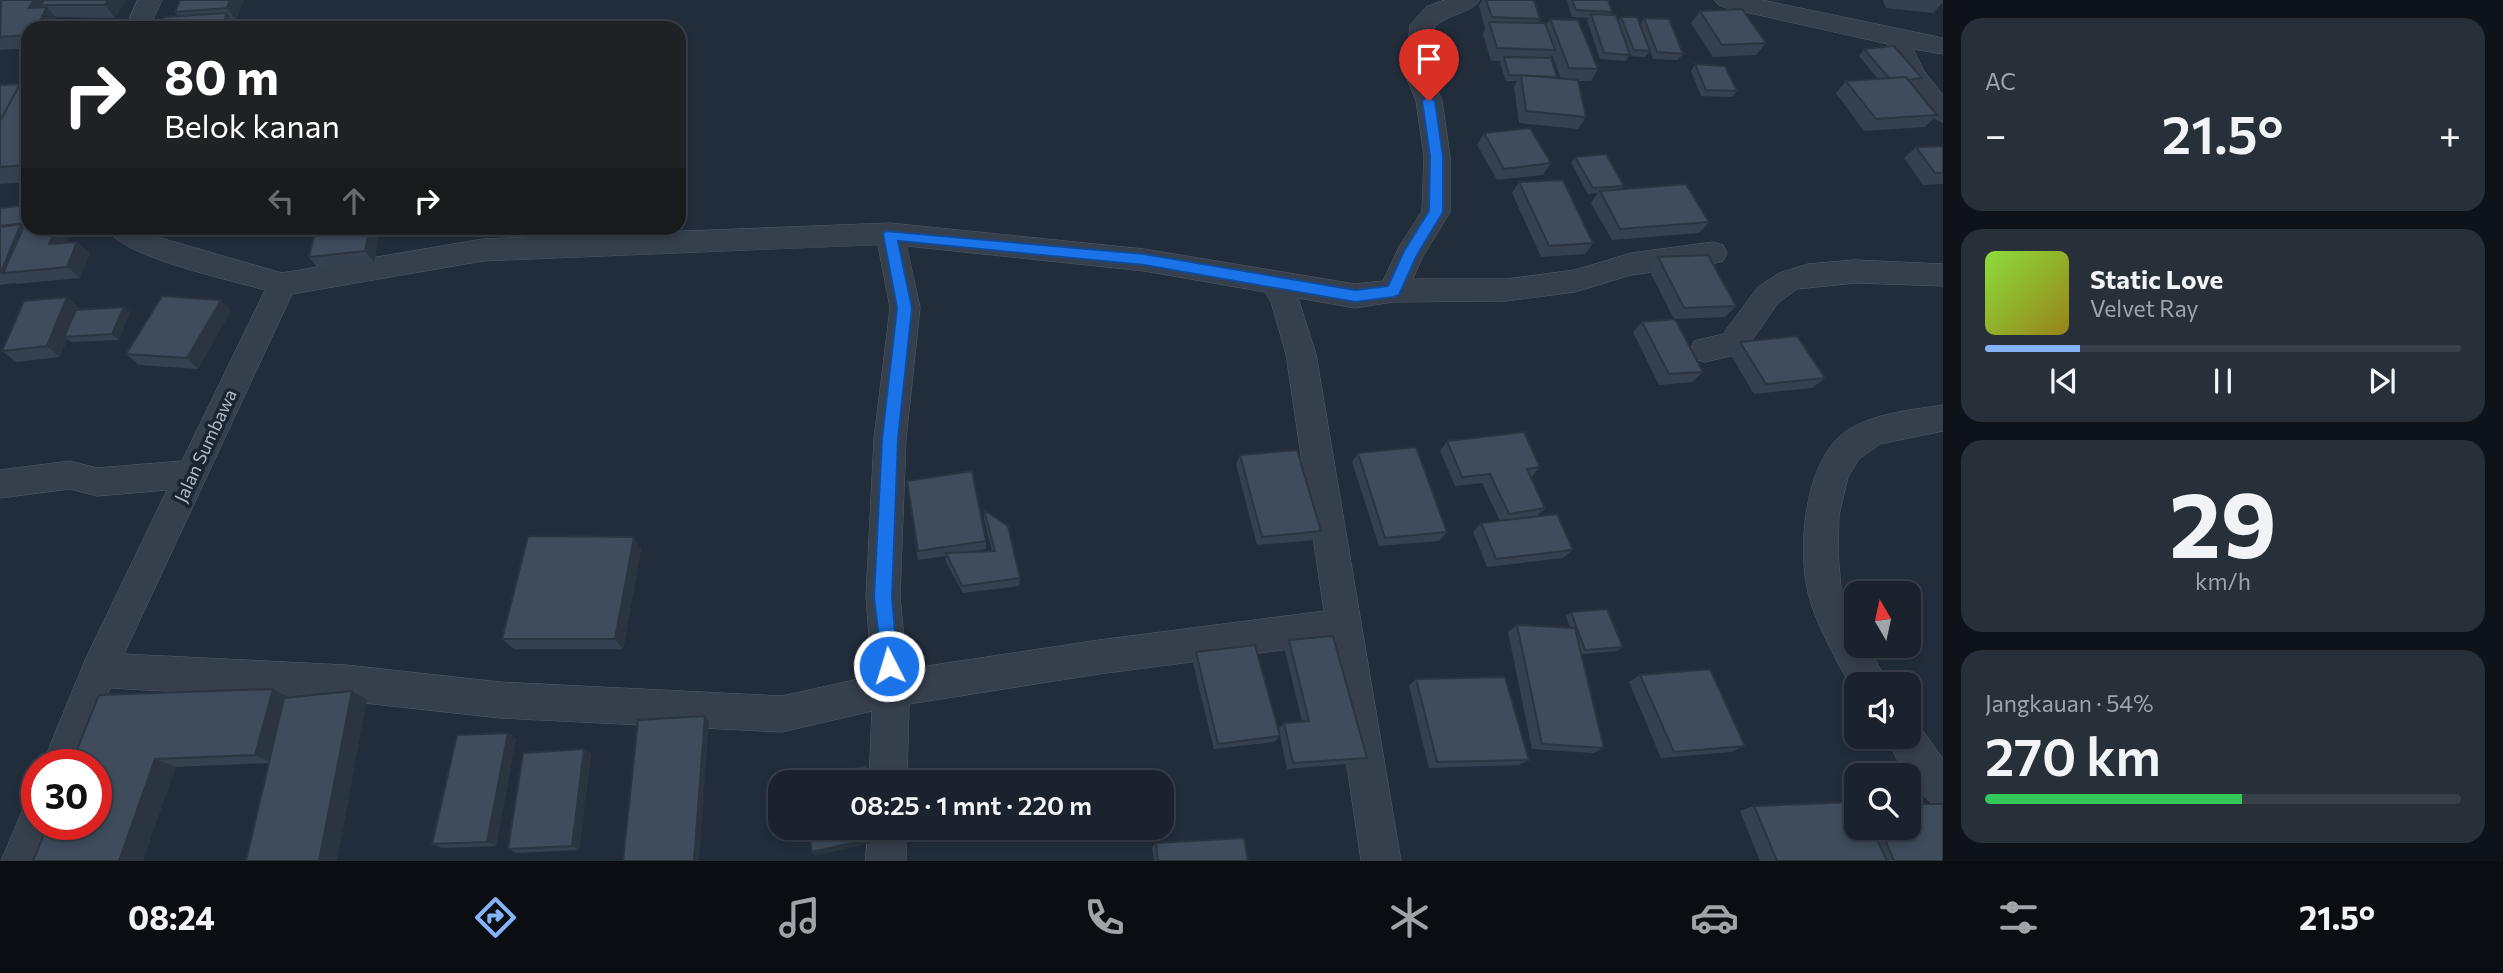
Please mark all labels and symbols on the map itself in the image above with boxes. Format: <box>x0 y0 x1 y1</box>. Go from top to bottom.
pin <box>1399 29 1459 101</box>
street label: Jalan Sumbawa <box>169 386 241 506</box>
north arrow <box>1844 581 1922 658</box>
position arrow <box>852 629 926 703</box>
speed limit sign: 30 <box>21 749 112 840</box>

